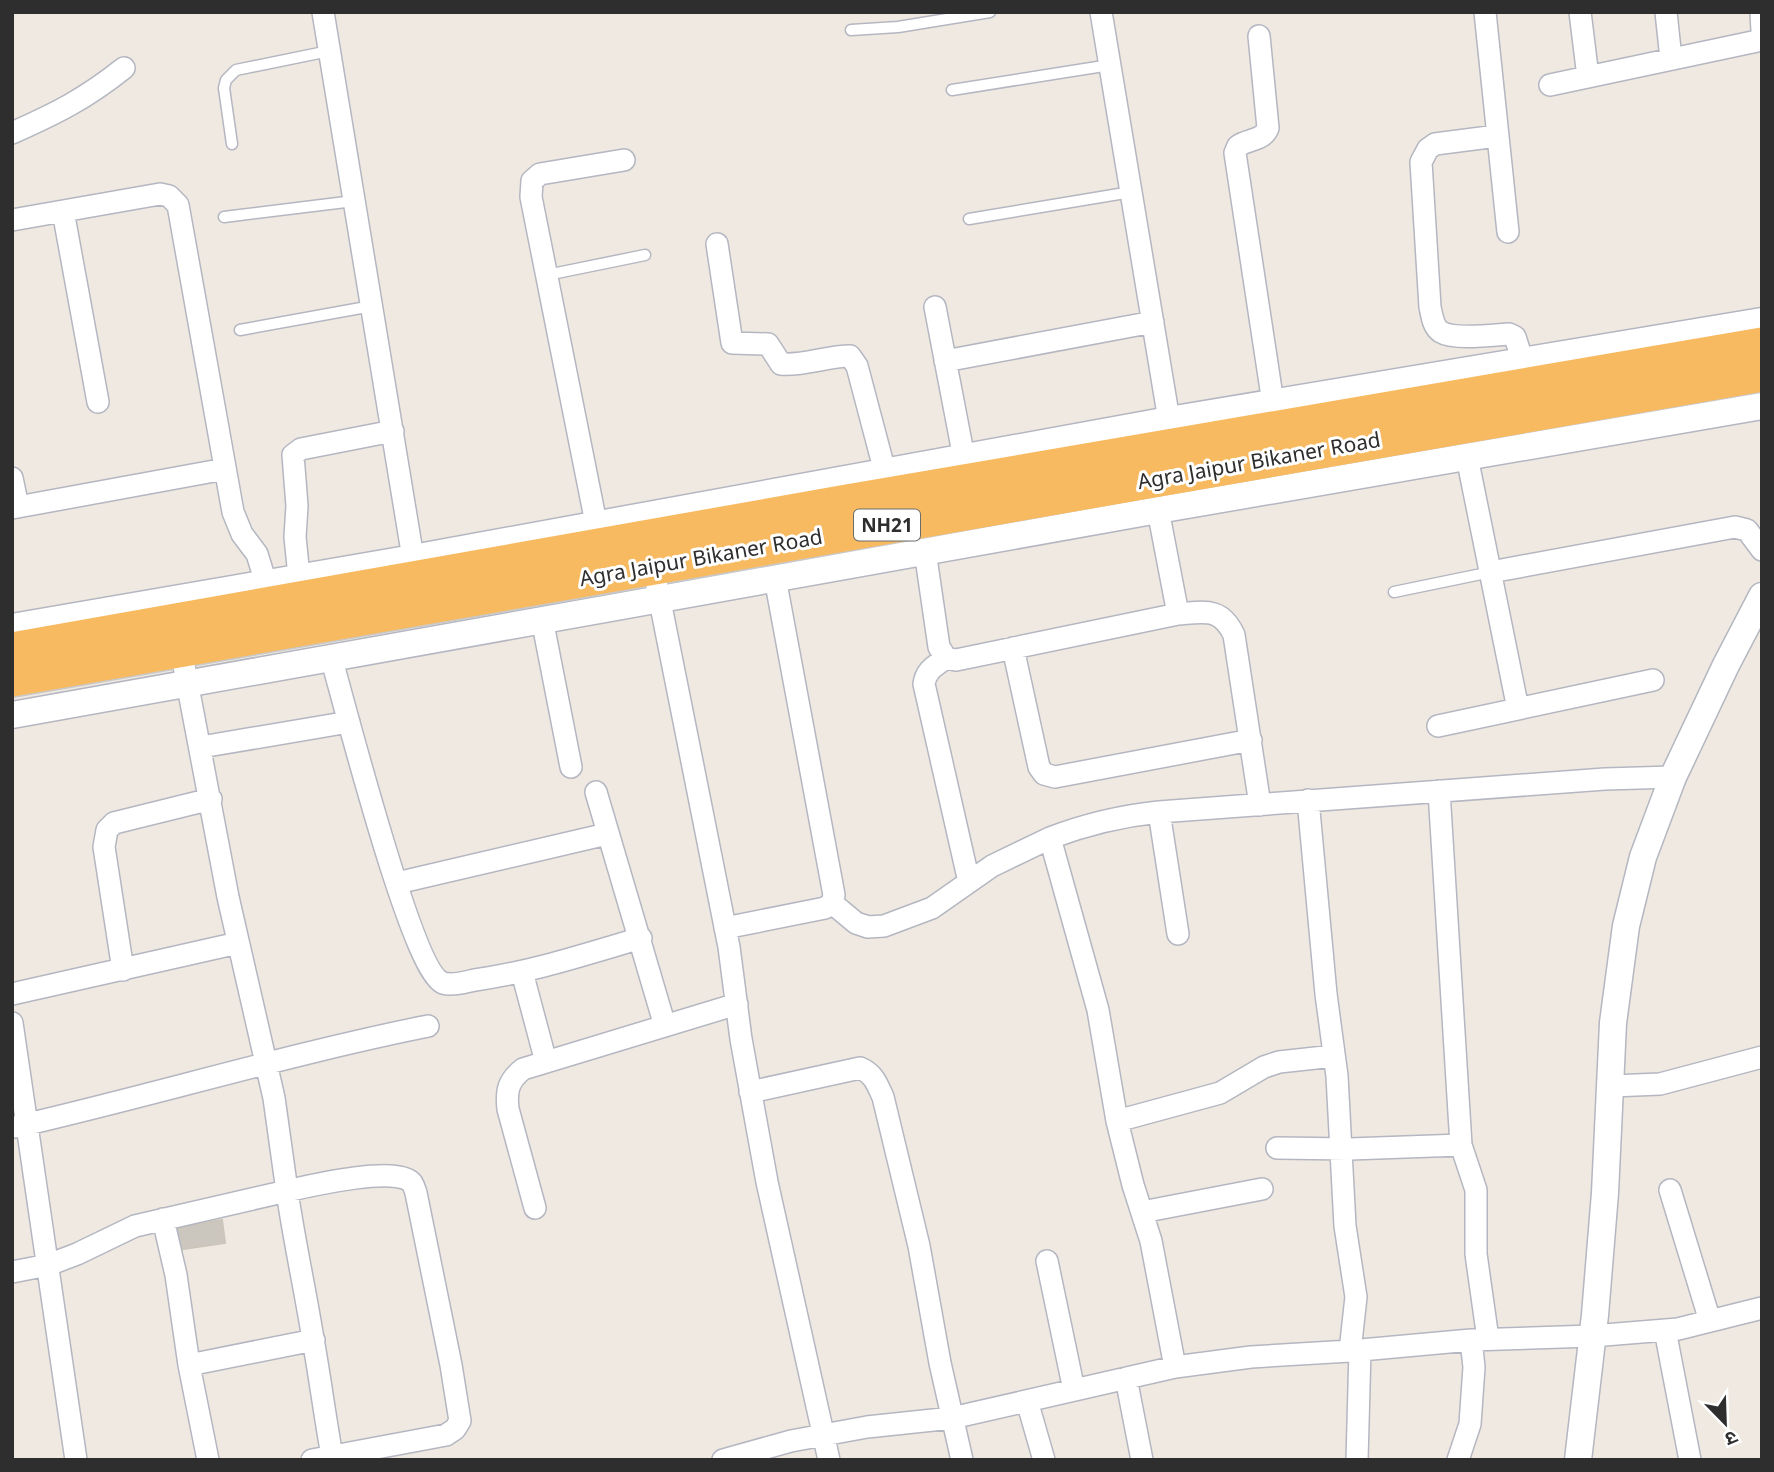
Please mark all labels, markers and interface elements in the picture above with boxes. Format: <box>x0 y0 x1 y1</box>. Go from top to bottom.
street label: Agra Jaipur Bikaner Road <box>1135 425 1383 495</box>
road number: NH21 <box>854 510 920 540</box>
street label: Agra Jaipur Bikaner Road <box>577 522 825 592</box>
north arrow <box>1690 1388 1760 1458</box>
text: उ <box>1721 1425 1742 1453</box>

